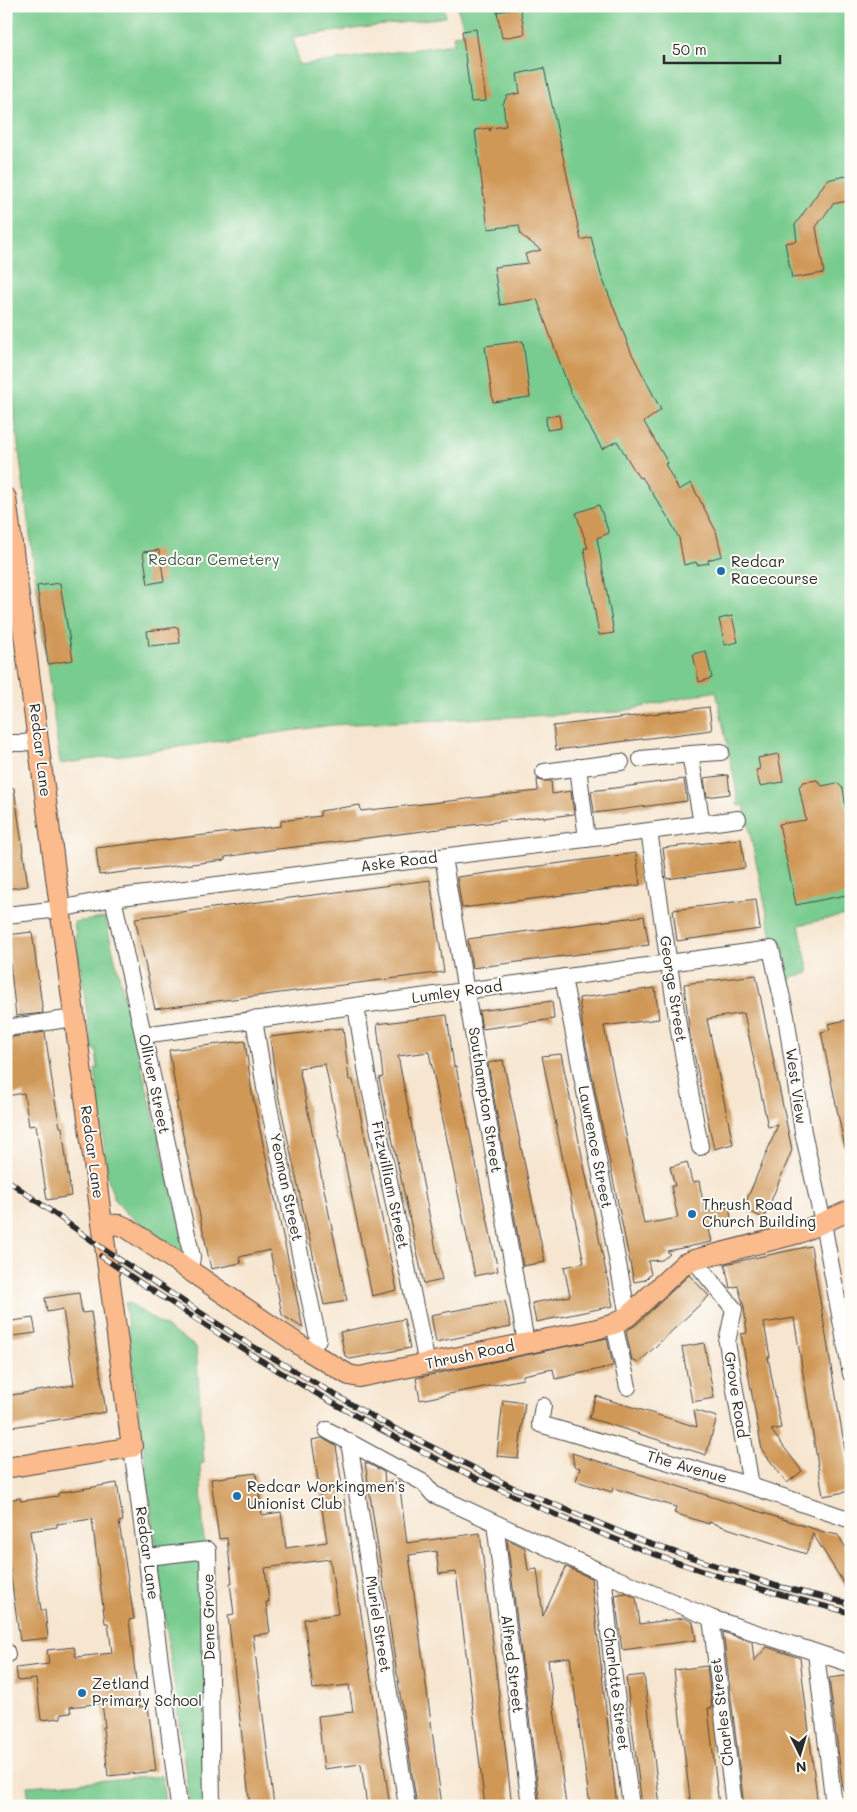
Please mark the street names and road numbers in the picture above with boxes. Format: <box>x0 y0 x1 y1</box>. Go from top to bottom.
street label: Redcar Lane <box>25 702 57 798</box>
street label: Aske Road <box>359 846 438 876</box>
street label: George Street <box>656 934 692 1043</box>
street label: Lumley Road <box>410 975 503 1007</box>
street label: Southampton Street <box>465 1025 507 1174</box>
street label: Olliver Street <box>135 1032 175 1135</box>
street label: West View <box>782 1047 812 1125</box>
street label: Lawrence Street <box>574 1084 618 1210</box>
street label: Redcar Lane <box>77 1104 109 1200</box>
street label: Fitzwilliam Street <box>368 1119 414 1251</box>
street label: Yeoman Street <box>266 1131 308 1243</box>
street label: Thrush Road <box>423 1335 516 1373</box>
street label: Grove Road <box>720 1350 754 1439</box>
street label: The Avenue <box>645 1445 730 1487</box>
street label: Redcar Lane <box>132 1505 164 1601</box>
street label: Dene Grove <box>197 1573 219 1661</box>
street label: Muriel Street <box>361 1574 397 1674</box>
street label: Alfred Street <box>497 1614 529 1714</box>
street label: Charlotte Street <box>600 1626 634 1752</box>
street label: Charles Street <box>704 1657 738 1767</box>

